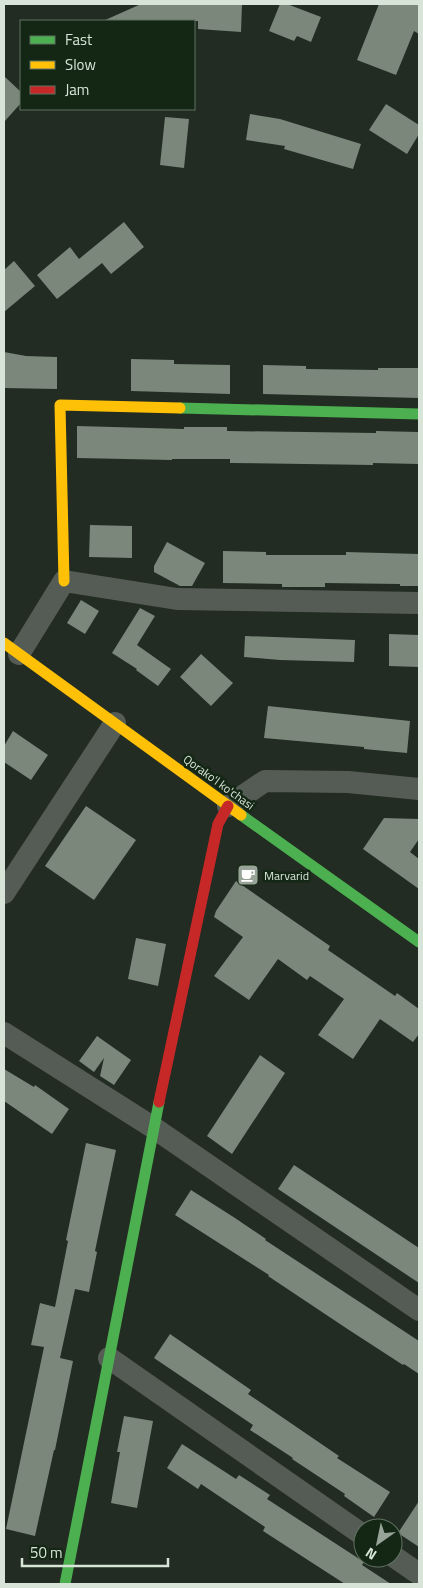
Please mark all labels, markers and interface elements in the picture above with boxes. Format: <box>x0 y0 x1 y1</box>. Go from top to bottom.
legend <box>20 20 195 110</box>
text: Fast <box>65 28 93 51</box>
text: Slow <box>65 53 96 76</box>
text: Jam <box>65 78 89 101</box>
street label: Qorako'l ko'chasi <box>179 750 259 814</box>
cafe icon: Marvarid <box>236 863 260 887</box>
place label: Marvarid <box>264 866 309 885</box>
north arrow <box>353 1518 403 1568</box>
scale bar <box>22 1536 169 1568</box>
text: 50 m <box>30 1541 63 1564</box>
text: N <box>361 1543 380 1566</box>

